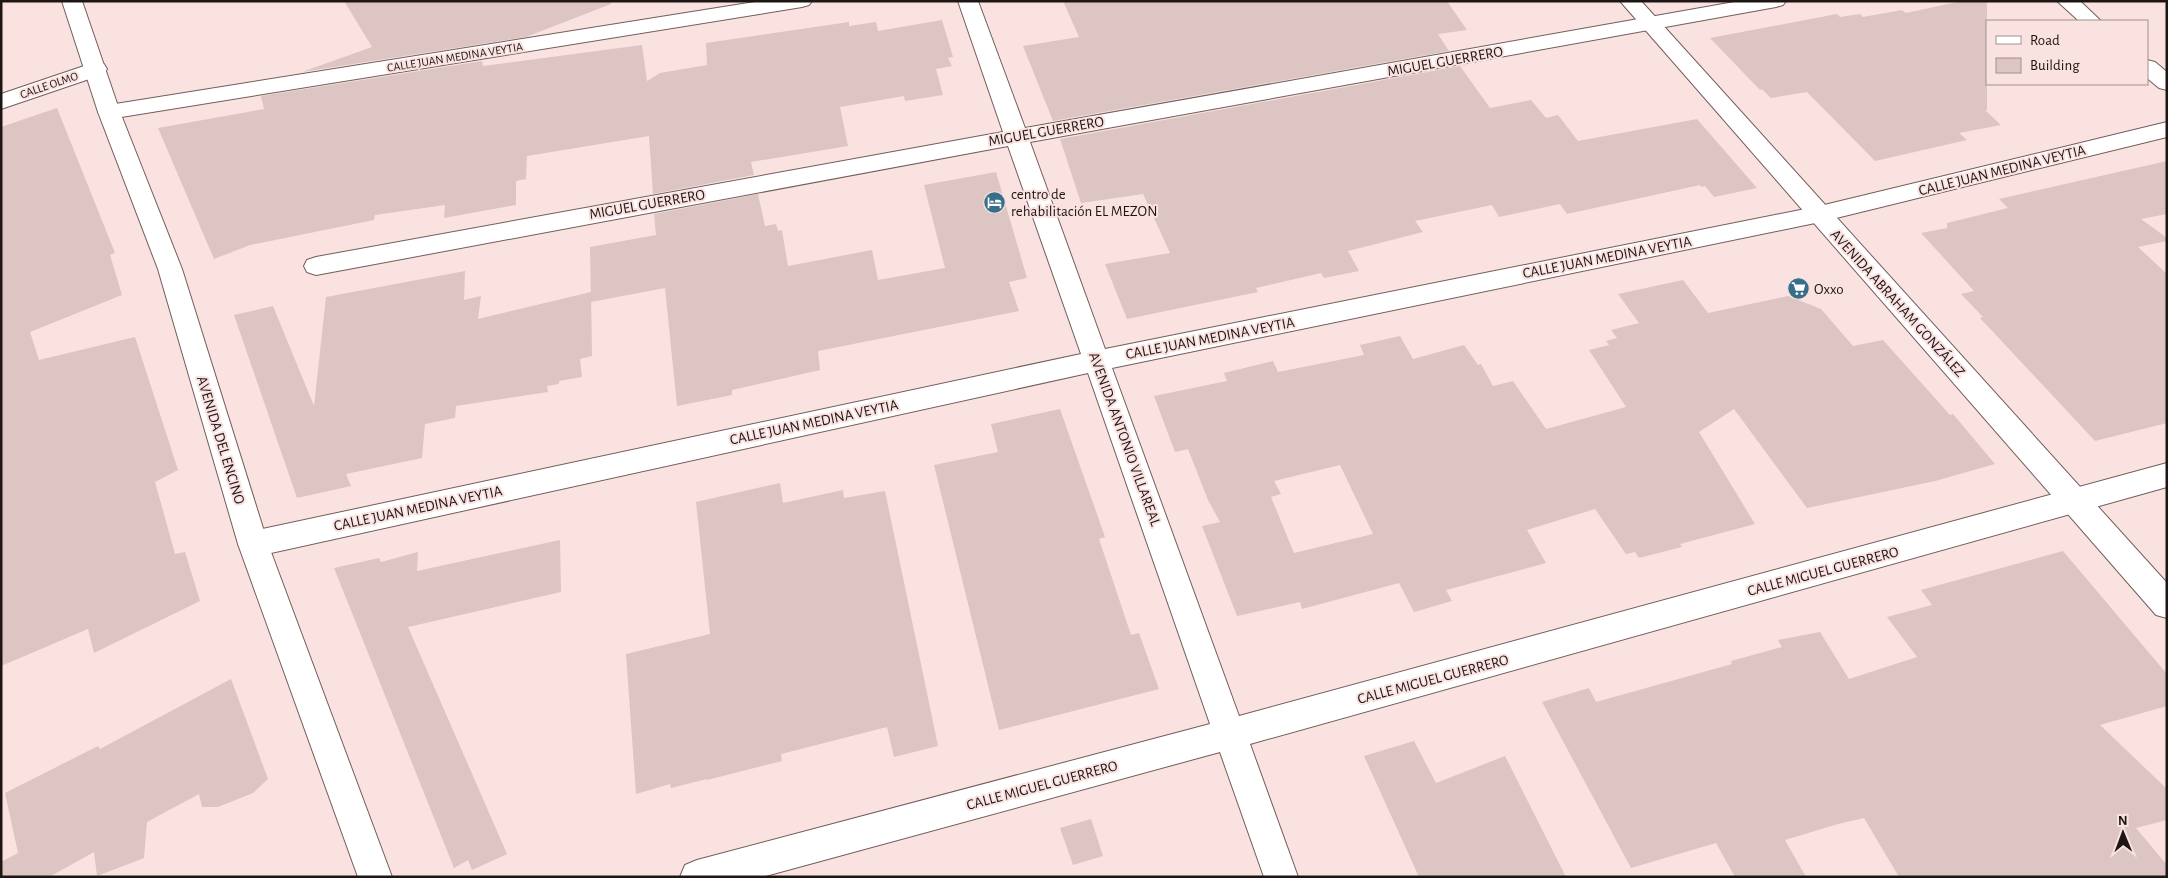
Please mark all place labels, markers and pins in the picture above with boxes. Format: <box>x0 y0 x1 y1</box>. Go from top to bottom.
place label: centro de rehabilitación EL MEZON <box>1011 187 1157 219</box>
hotel icon: centro de rehabilitación EL MEZON <box>983 191 1007 215</box>
supermarket icon: Oxxo <box>1786 277 1810 301</box>
place label: Oxxo <box>1814 282 1844 297</box>

